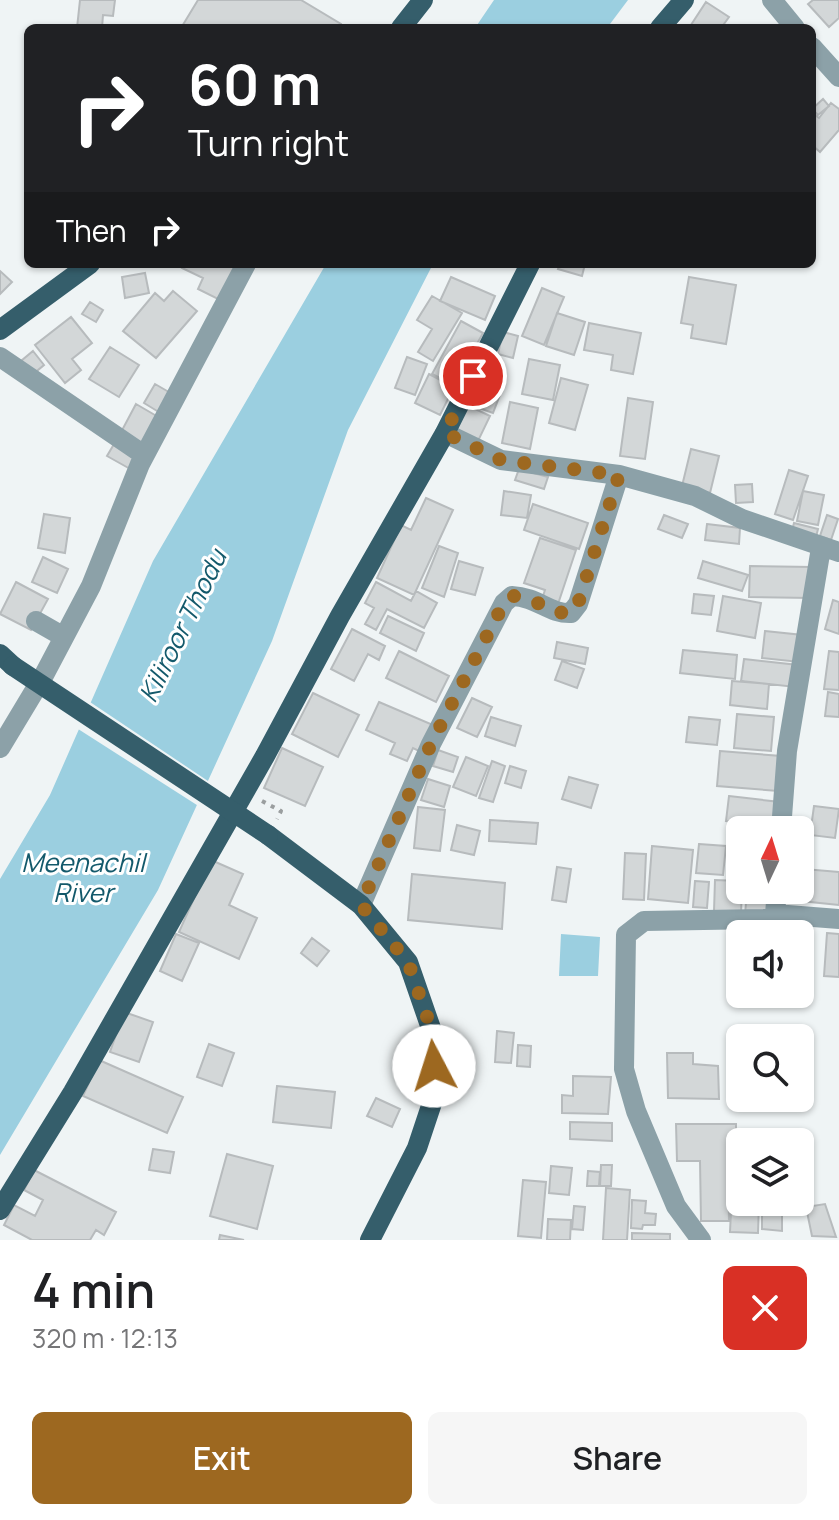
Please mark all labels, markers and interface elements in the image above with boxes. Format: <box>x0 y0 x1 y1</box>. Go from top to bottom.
text: 60 m <box>188 45 321 122</box>
icon: right <box>56 56 160 160</box>
text: Turn right <box>188 118 349 167</box>
icon: right <box>143 208 187 252</box>
text: Then <box>56 210 127 251</box>
pin <box>439 342 507 410</box>
icon: arrive <box>451 354 495 398</box>
water label: Kiliroor Thodu <box>130 541 236 708</box>
north arrow <box>726 816 814 904</box>
map controls <box>726 816 814 1216</box>
water label: Meenachil River <box>21 844 148 910</box>
button: sound <box>726 920 814 1008</box>
position arrow <box>392 1024 476 1108</box>
button: search <box>726 1024 814 1112</box>
button: layers <box>726 1128 814 1216</box>
text: 4 min <box>32 1257 155 1322</box>
button: close <box>723 1266 807 1350</box>
text: 320 m · 12:13 <box>32 1320 178 1356</box>
button: Exit <box>32 1412 412 1504</box>
button: Share <box>428 1412 807 1504</box>

